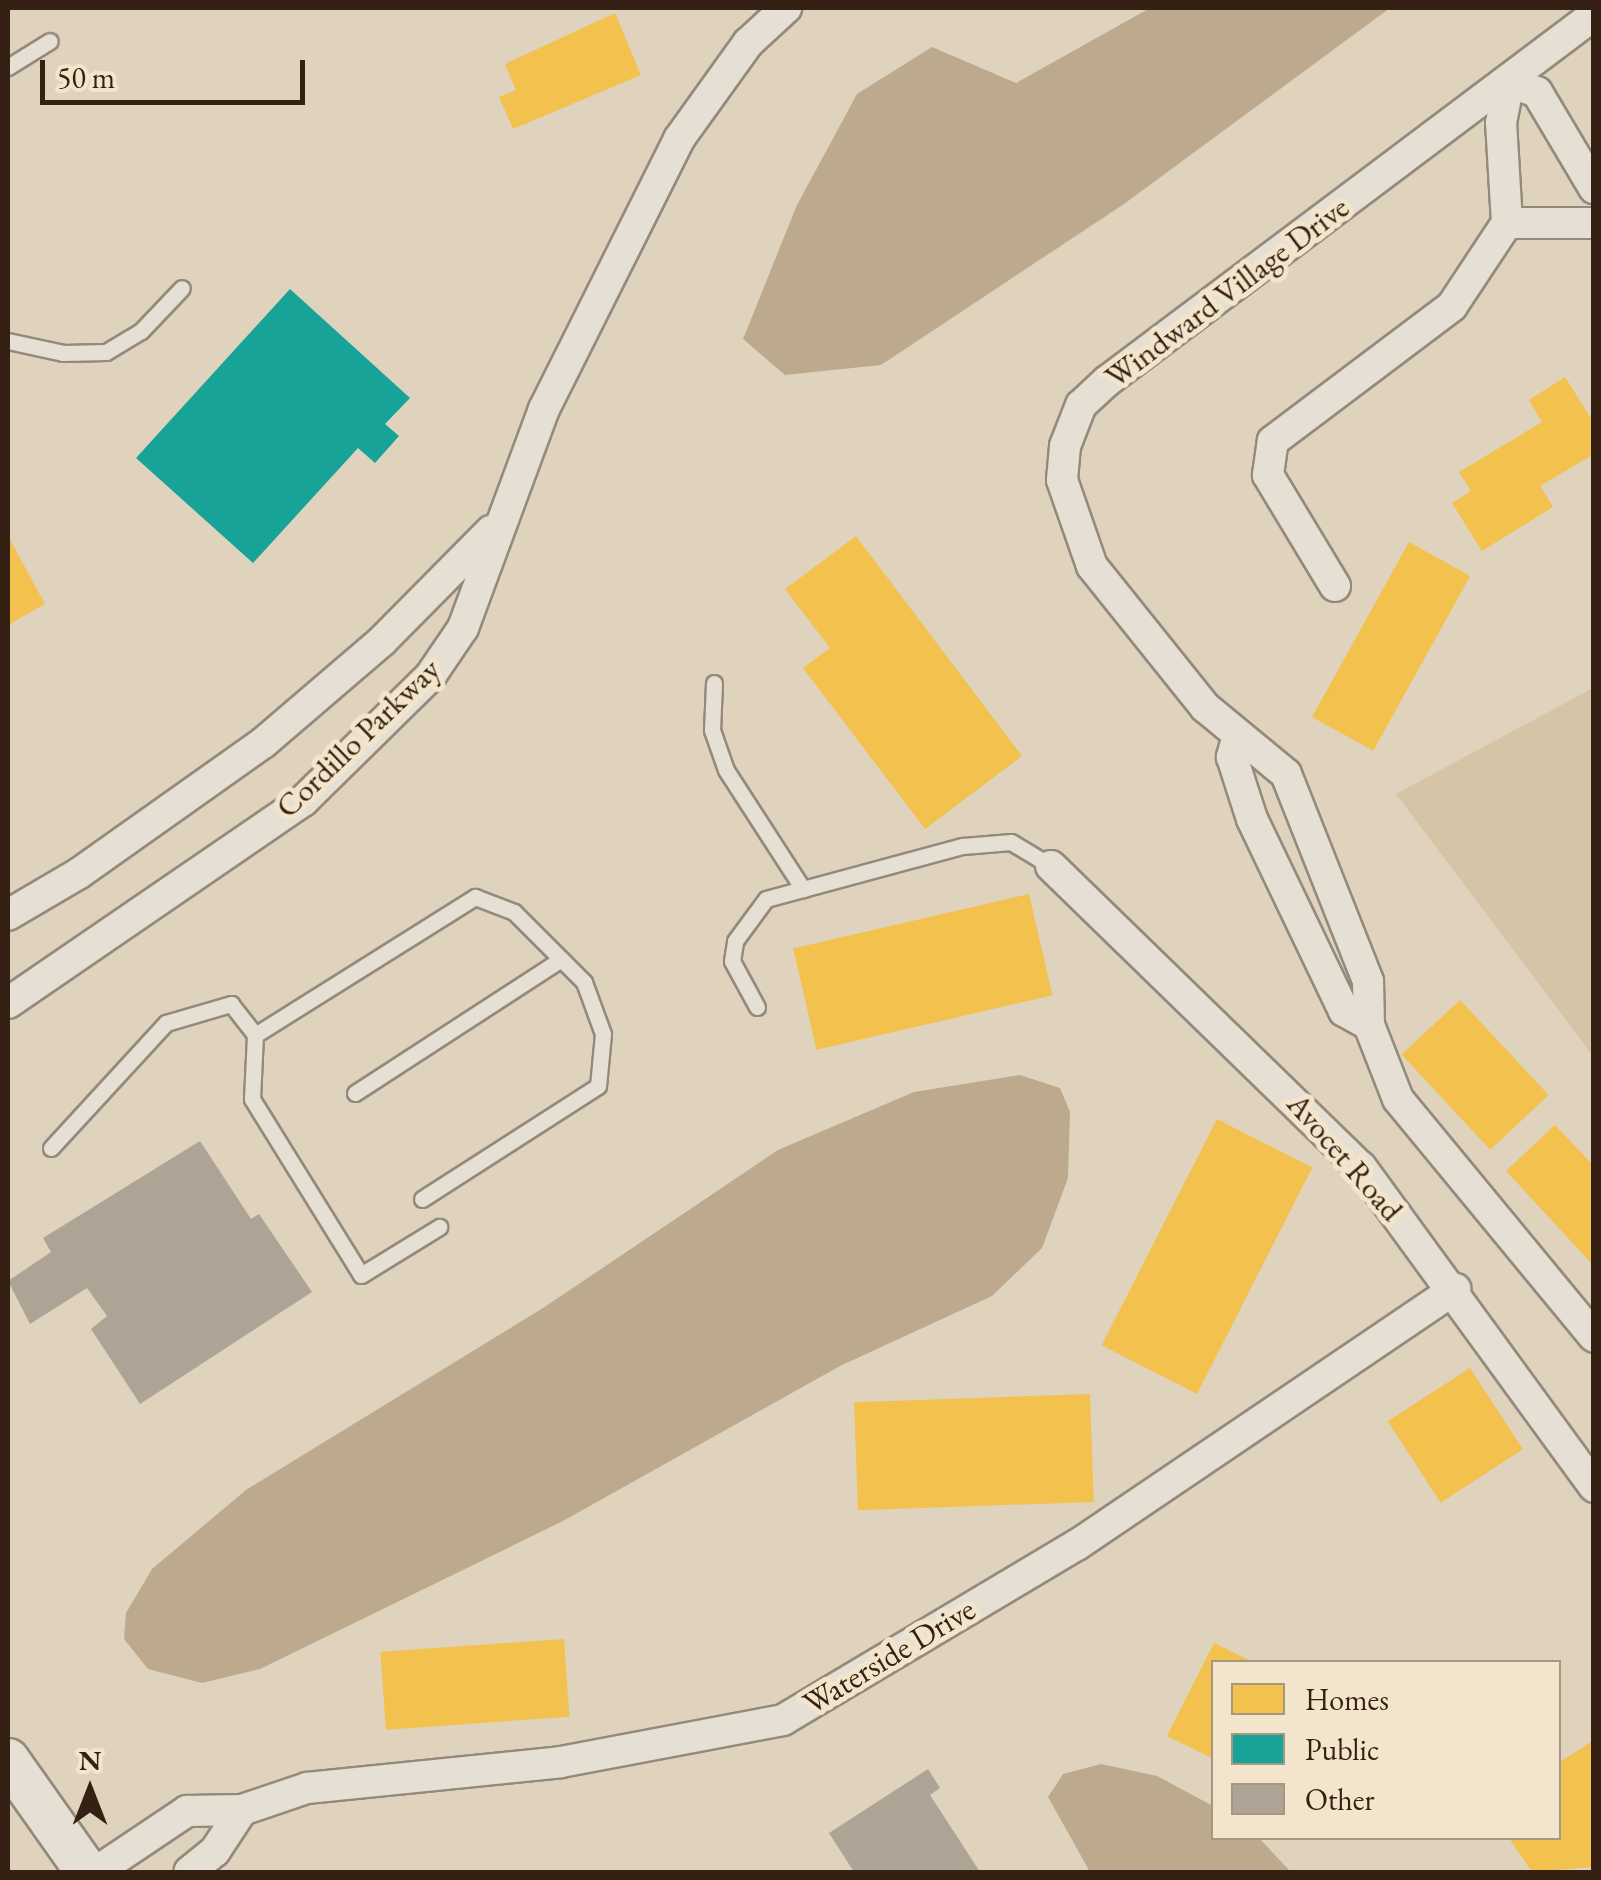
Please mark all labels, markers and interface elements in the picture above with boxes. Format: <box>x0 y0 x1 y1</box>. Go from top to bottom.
scale bar <box>45 40 310 102</box>
text: 50 m <box>57 58 115 97</box>
street label: Windward Village Drive <box>1098 188 1356 396</box>
street label: Cordillo Parkway <box>268 650 448 826</box>
street label: Avocet Road <box>1279 1085 1411 1229</box>
street label: Waterside Drive <box>796 1590 982 1722</box>
legend <box>1211 1660 1561 1840</box>
text: Homes <box>1305 1680 1389 1719</box>
text: Public <box>1305 1730 1379 1769</box>
north arrow <box>40 1740 140 1840</box>
text: N <box>79 1742 101 1778</box>
text: Other <box>1305 1780 1374 1819</box>

